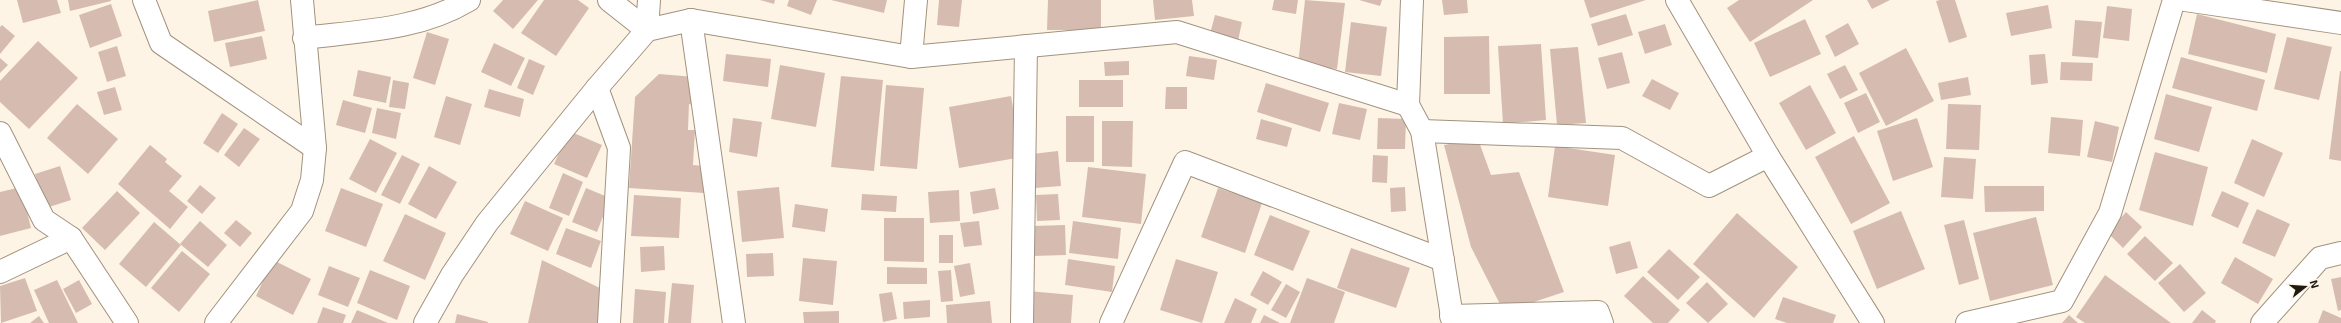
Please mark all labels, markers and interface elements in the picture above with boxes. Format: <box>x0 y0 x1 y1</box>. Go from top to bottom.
north arrow <box>2285 267 2325 307</box>
text: N <box>2308 278 2322 290</box>

